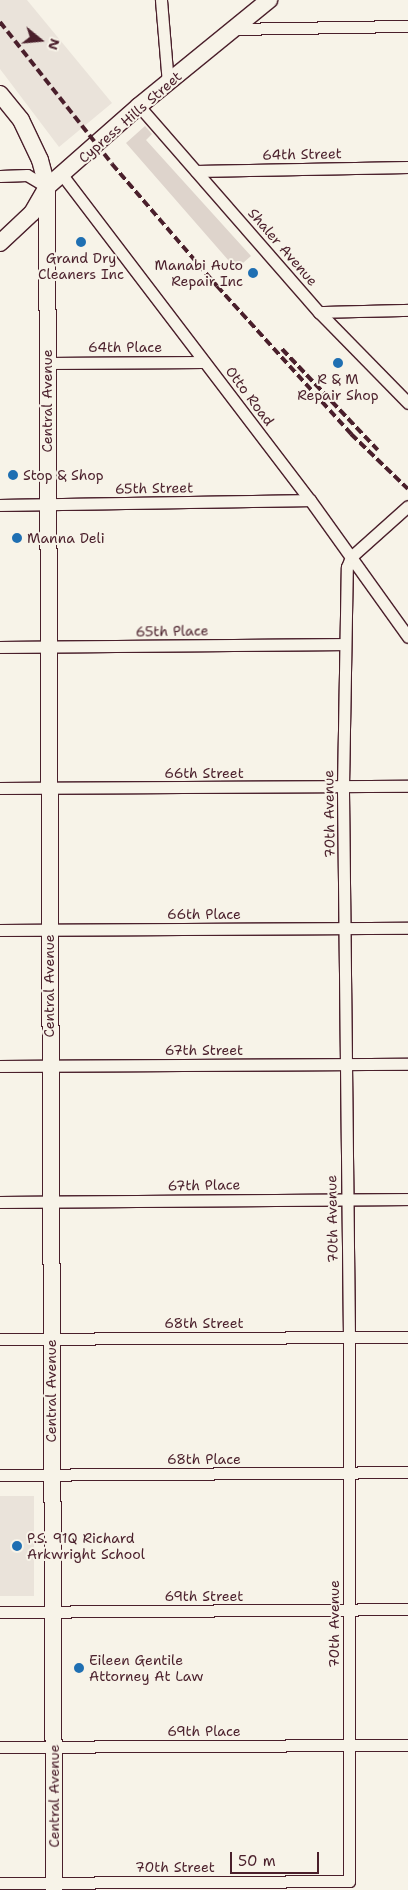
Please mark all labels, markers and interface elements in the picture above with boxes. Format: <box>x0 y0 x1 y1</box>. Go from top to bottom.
north arrow <box>15 15 65 65</box>
text: N <box>44 36 65 52</box>
street label: Cypress Hills Street <box>75 68 185 166</box>
street label: 64th Street <box>262 145 342 163</box>
street label: Shaler Avenue <box>245 205 321 289</box>
marker: Grand Dry Cleaners Inc <box>75 236 87 248</box>
place label: Grand Dry Cleaners Inc <box>38 250 124 282</box>
place label: Manabi Auto Repair Inc <box>155 257 243 290</box>
marker: Manabi Auto Repair Inc <box>247 267 259 279</box>
street label: 64th Place <box>88 339 162 355</box>
street label: Central Avenue <box>39 349 55 453</box>
marker: R & M Repair Shop <box>332 357 344 369</box>
street label: Otto Road <box>222 363 278 429</box>
place label: R & M Repair Shop <box>297 371 379 404</box>
place label: Stop & Shop <box>23 467 104 483</box>
marker: Stop & Shop <box>7 469 19 481</box>
street label: 65th Street <box>115 479 193 497</box>
place label: Manna Deli <box>27 530 105 546</box>
marker: Manna Deli <box>11 532 23 544</box>
street label: 65th Place <box>135 622 209 640</box>
street label: 66th Street <box>164 765 244 781</box>
street label: 70th Avenue <box>320 770 338 858</box>
street label: 66th Place <box>167 906 241 922</box>
street label: Central Avenue <box>41 934 57 1038</box>
street label: 67th Street <box>165 1042 243 1058</box>
street label: 70th Avenue <box>323 1175 341 1263</box>
street label: 67th Place <box>167 1176 241 1194</box>
street label: 68th Street <box>164 1315 244 1331</box>
street label: Central Avenue <box>43 1339 59 1443</box>
street label: 68th Place <box>167 1451 241 1467</box>
place label: P.S. 91Q Richard Arkwright School <box>27 1530 145 1562</box>
marker: P.S. 91Q Richard Arkwright School <box>11 1540 23 1552</box>
street label: 70th Avenue <box>326 1580 342 1668</box>
street label: 69th Street <box>165 1588 243 1604</box>
place label: Eileen Gentile Attorney At Law <box>89 1652 203 1684</box>
marker: Eileen Gentile Attorney At Law <box>73 1662 85 1674</box>
street label: 69th Place <box>167 1723 241 1739</box>
street label: Central Avenue <box>46 1744 62 1848</box>
scale bar <box>233 1842 322 1874</box>
text: 50 m <box>238 1851 276 1871</box>
street label: 70th Street <box>135 1859 215 1875</box>

